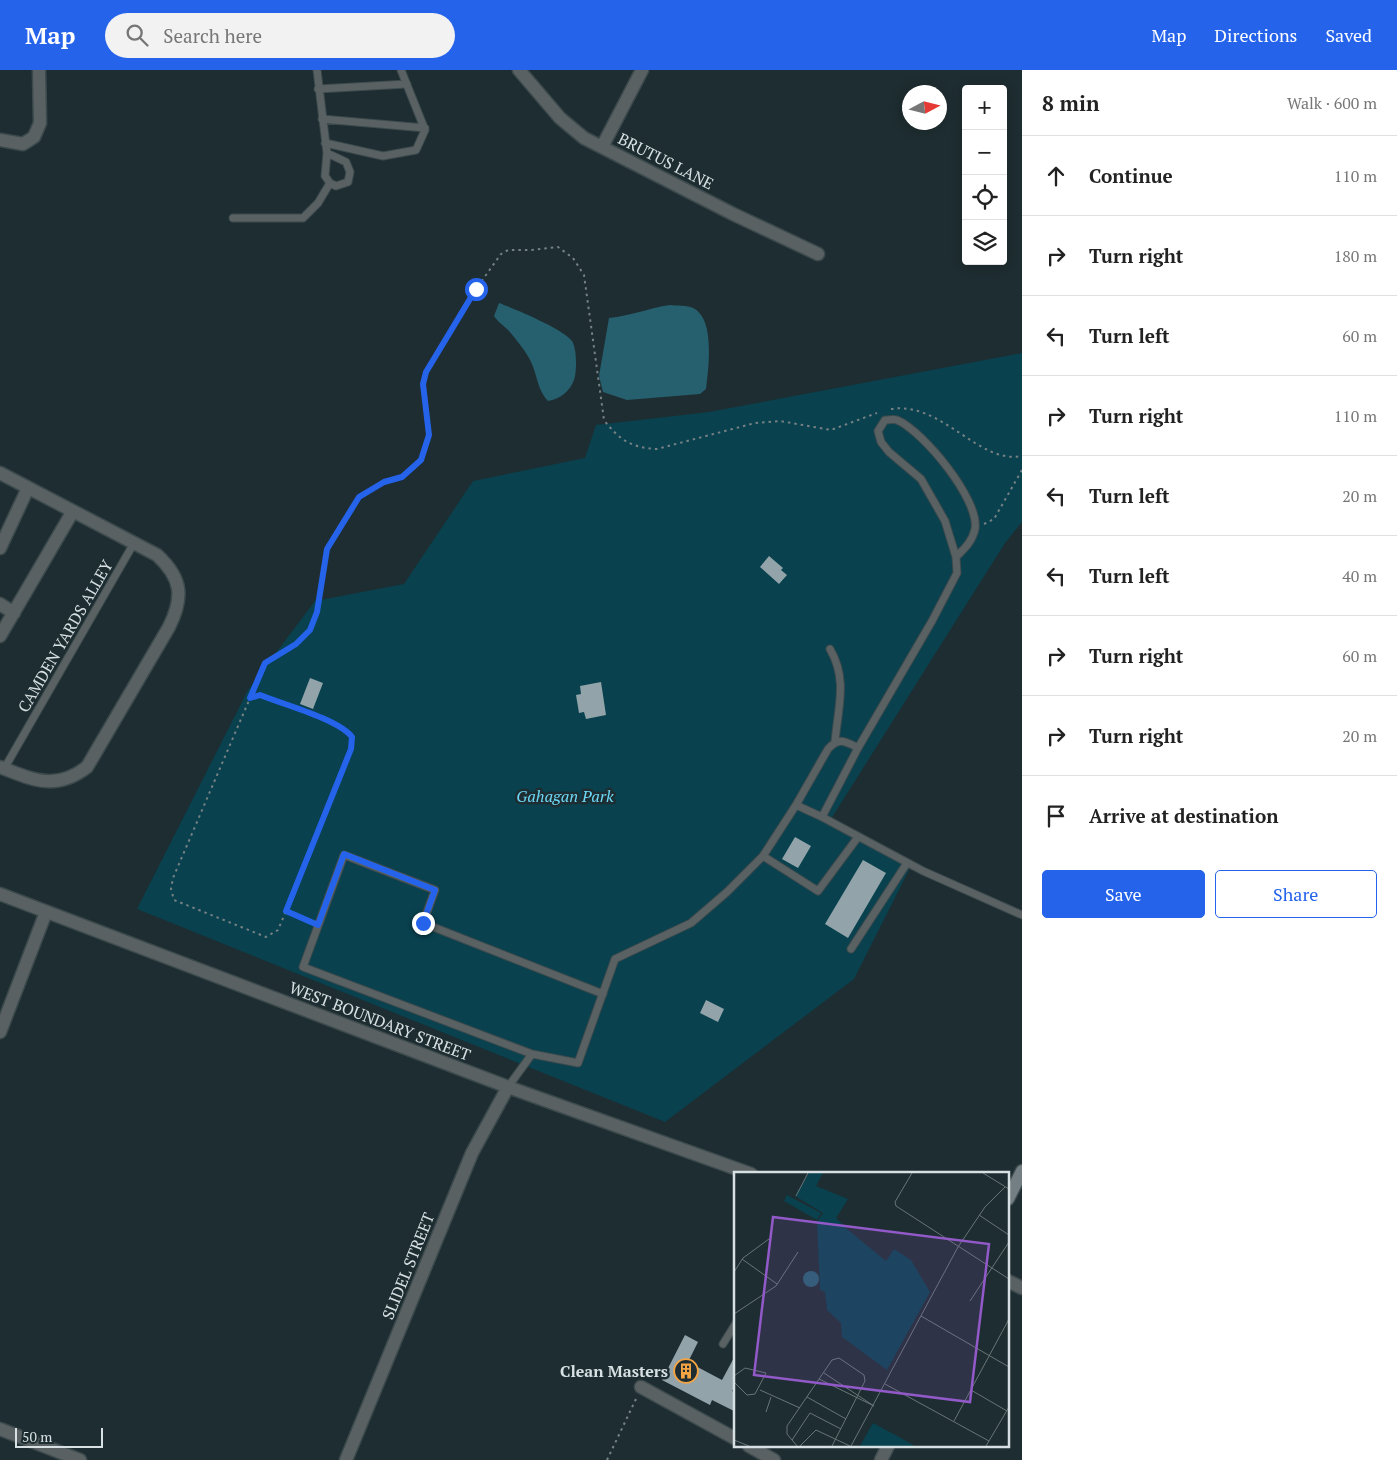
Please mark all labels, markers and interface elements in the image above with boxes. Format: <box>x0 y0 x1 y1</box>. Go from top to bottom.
search box <box>105 13 455 58</box>
text: Map <box>25 19 75 51</box>
icon: search <box>123 21 151 49</box>
text: Search here <box>163 23 262 48</box>
text: Map <box>1151 23 1186 47</box>
text: Directions <box>1214 23 1297 47</box>
text: Saved <box>1325 23 1372 47</box>
north arrow <box>902 85 947 130</box>
map controls <box>962 85 1007 265</box>
button: + <box>962 85 1007 130</box>
text: 8 min <box>1042 89 1099 117</box>
text: Walk · 600 m <box>1287 92 1377 114</box>
street label: BRUTUS LANE <box>614 127 718 195</box>
button: − <box>962 130 1007 175</box>
icon: ahead <box>1042 162 1070 190</box>
text: Continue <box>1089 163 1173 188</box>
text: 110 m <box>1334 165 1377 187</box>
button: locate <box>962 175 1007 220</box>
button: layers <box>962 220 1007 265</box>
icon: right <box>1042 242 1070 270</box>
text: Turn right <box>1089 243 1183 268</box>
text: 180 m <box>1334 245 1377 267</box>
route start <box>465 278 488 301</box>
icon: left <box>1042 322 1070 350</box>
text: Turn left <box>1089 323 1170 348</box>
text: 60 m <box>1342 325 1377 347</box>
icon: right <box>1042 402 1070 430</box>
text: Turn right <box>1089 403 1183 428</box>
text: 110 m <box>1334 405 1377 427</box>
icon: left <box>1042 482 1070 510</box>
text: Turn left <box>1089 483 1170 508</box>
text: 20 m <box>1342 485 1377 507</box>
street label: CAMDEN YARDS ALLEY <box>12 555 118 716</box>
icon: left <box>1042 562 1070 590</box>
text: Turn left <box>1089 563 1170 588</box>
text: 40 m <box>1342 565 1377 587</box>
icon: right <box>1042 642 1070 670</box>
text: Turn right <box>1089 643 1183 668</box>
text: 60 m <box>1342 645 1377 667</box>
icon: right <box>1042 722 1070 750</box>
text: Turn right <box>1089 723 1183 748</box>
text: 20 m <box>1342 725 1377 747</box>
park label: Gahagan Park <box>516 785 614 807</box>
icon: arrive <box>1042 802 1070 830</box>
text: Arrive at destination <box>1089 803 1278 828</box>
button: Save <box>1042 870 1205 918</box>
button: Share <box>1215 870 1377 918</box>
route end <box>412 912 435 935</box>
street label: WEST BOUNDARY STREET <box>286 976 474 1066</box>
inset map <box>734 1172 1009 1448</box>
street label: SLIDEL STREET <box>377 1209 439 1323</box>
building icon: Clean Masters <box>673 1358 699 1384</box>
place label: Clean Masters <box>560 1360 668 1382</box>
scale bar <box>15 1425 102 1448</box>
text: 50 m <box>22 1427 52 1446</box>

